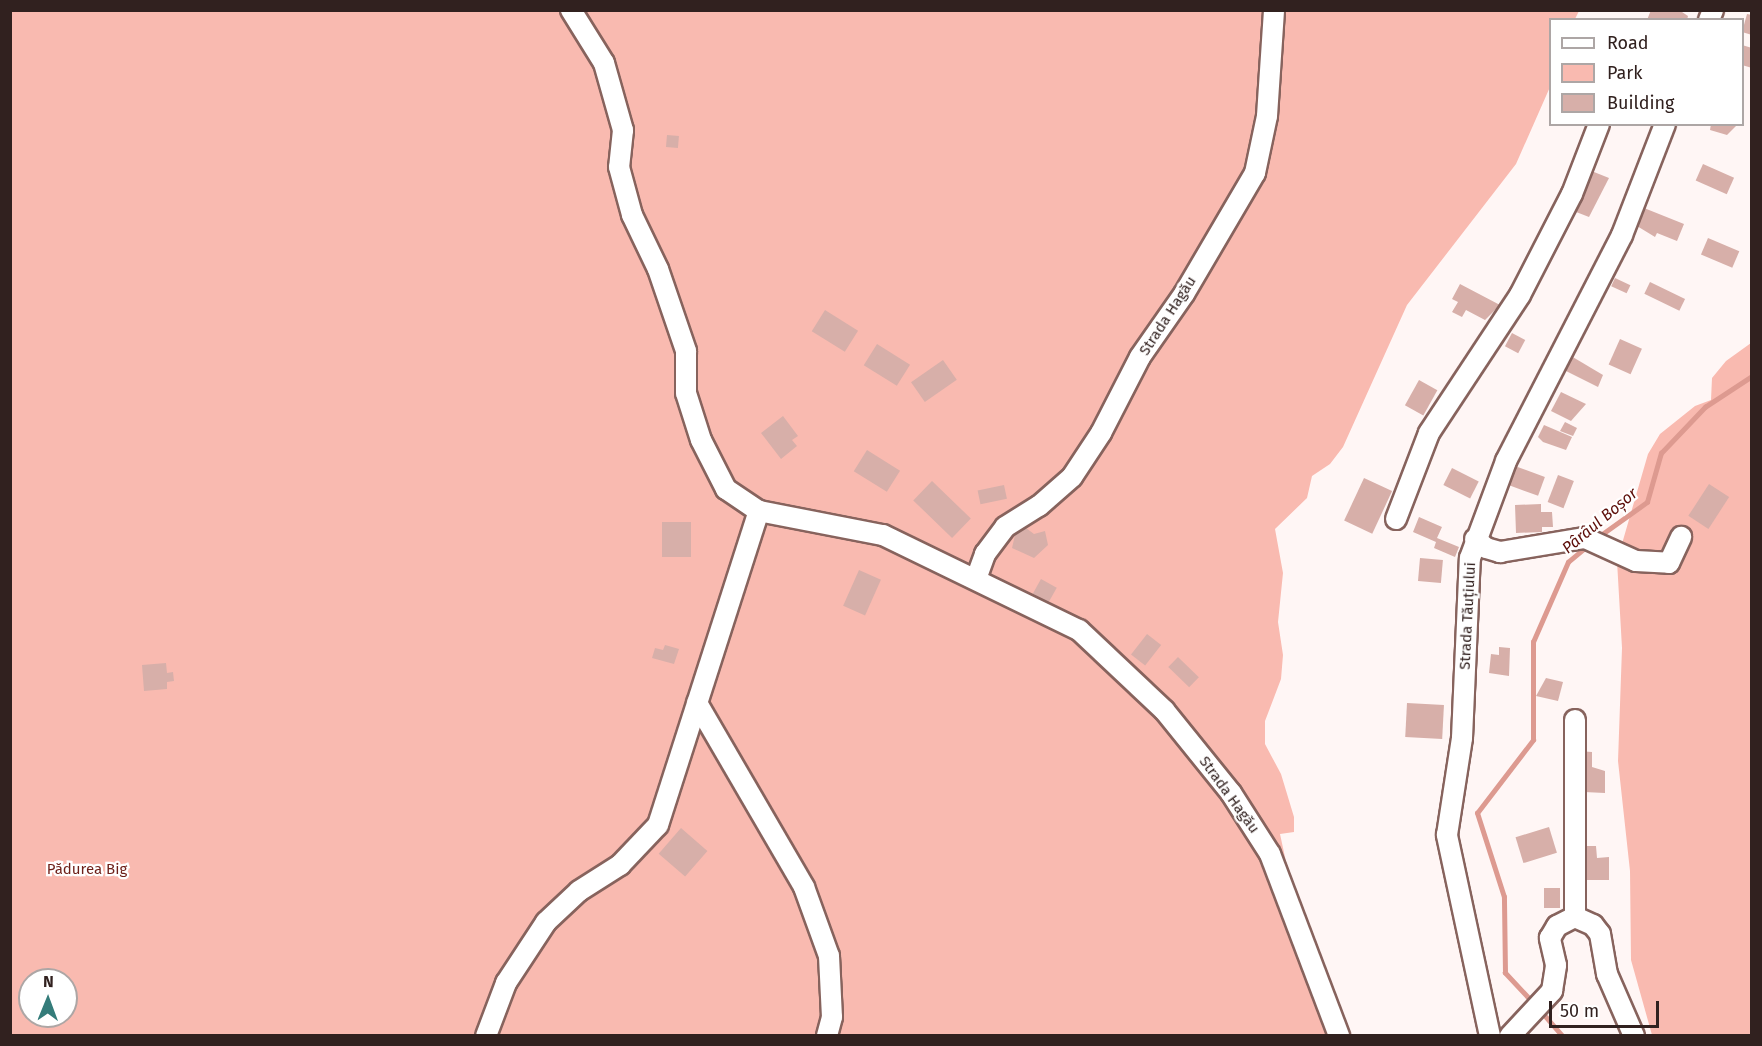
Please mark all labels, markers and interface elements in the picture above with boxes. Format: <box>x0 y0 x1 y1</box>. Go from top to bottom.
legend <box>1549 18 1744 126</box>
text: Road <box>1607 32 1649 54</box>
text: Park <box>1607 62 1642 84</box>
text: Building <box>1607 92 1674 114</box>
street label: Strada Hagău <box>1136 273 1200 359</box>
water label: Pârâul Boșor <box>1559 484 1641 558</box>
street label: Strada Tăuțiului <box>1456 562 1480 670</box>
street label: Strada Hagău <box>1195 753 1263 837</box>
park label: Pădurea Big <box>47 861 127 879</box>
north arrow <box>18 968 78 1028</box>
text: N <box>43 972 54 991</box>
scale bar <box>1552 989 1662 1027</box>
text: 50 m <box>1560 1000 1599 1022</box>

